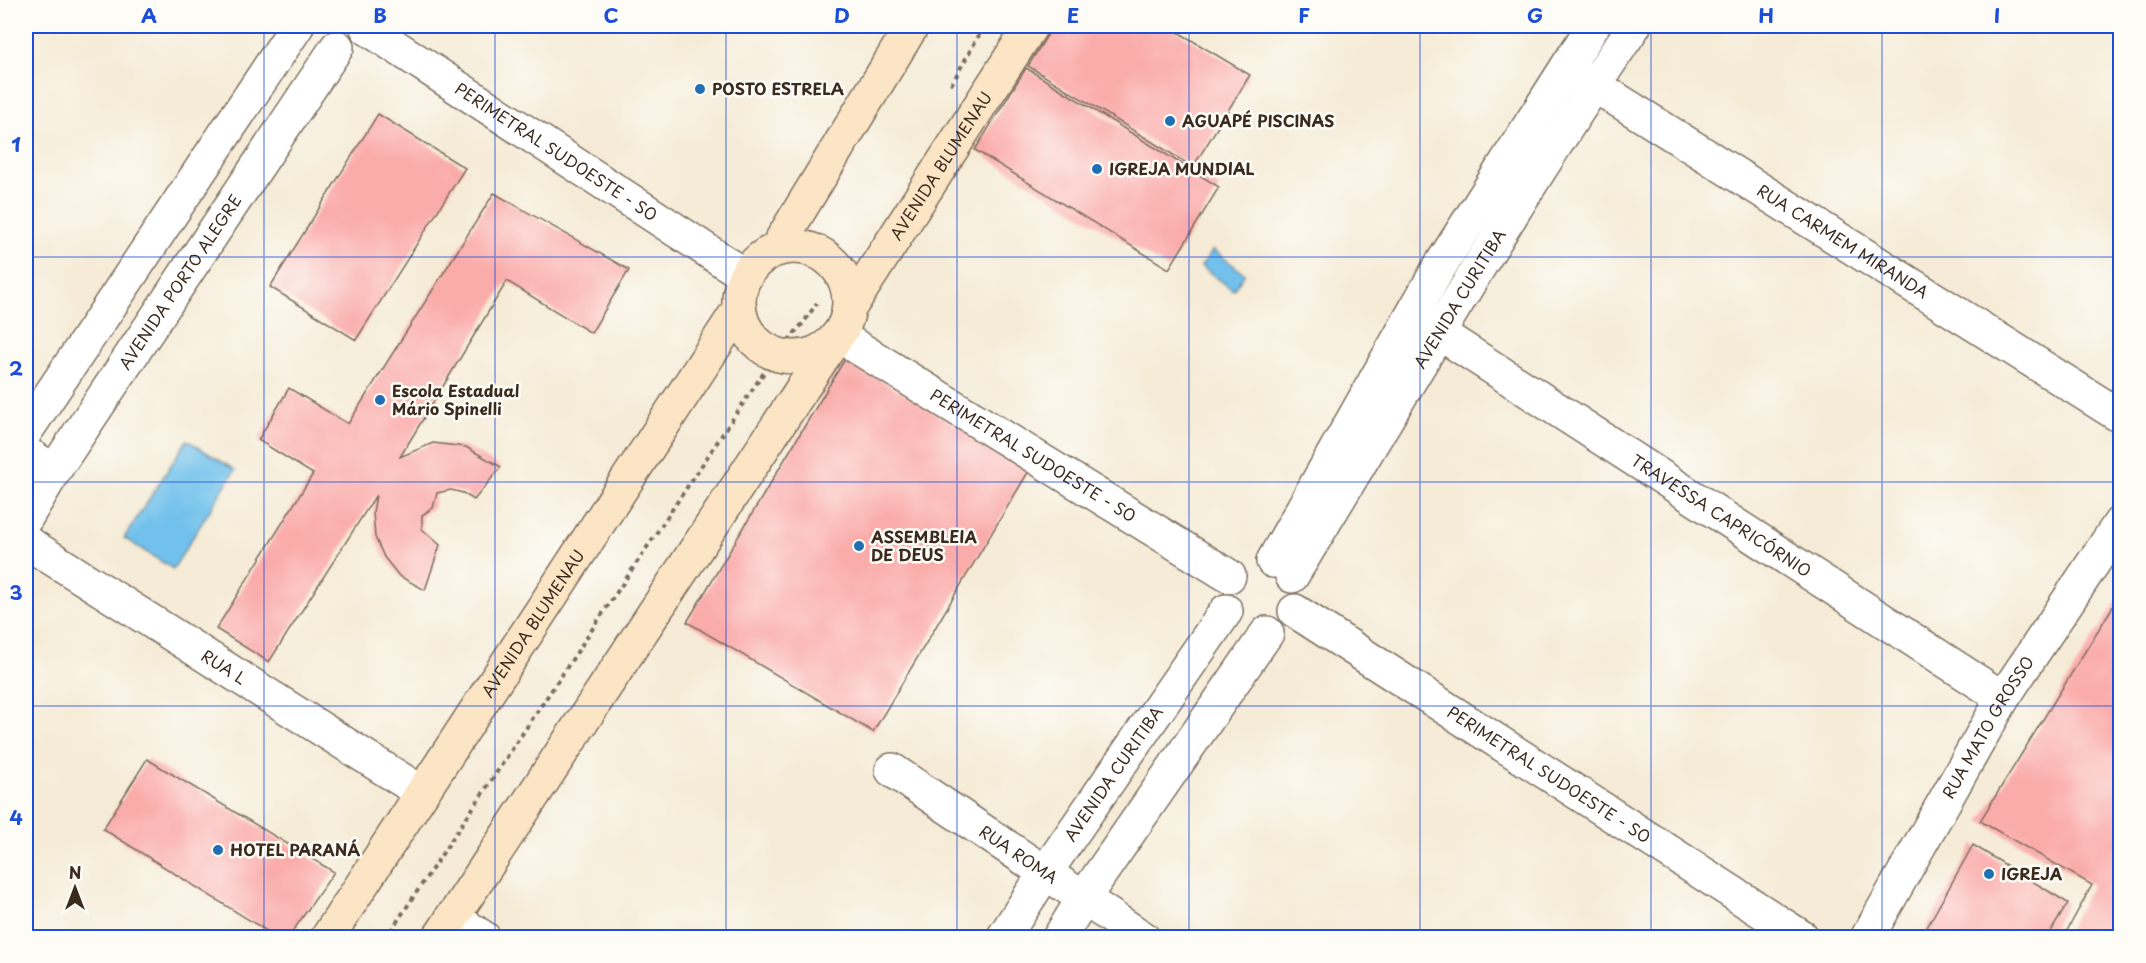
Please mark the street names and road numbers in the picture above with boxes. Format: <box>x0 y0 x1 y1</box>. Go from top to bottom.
street label: PERIMETRAL SUDOESTE - SO <box>451 76 663 226</box>
street label: AVENIDA BLUMENAU <box>883 86 997 244</box>
street label: RUA CARMEM MIRANDA <box>1753 178 1934 304</box>
street label: AVENIDA PORTO ALEGRE <box>112 189 247 374</box>
street label: AVENIDA CURITIBA <box>1407 224 1511 372</box>
street label: PERIMETRAL SUDOESTE - SO <box>926 382 1141 527</box>
street label: TRAVESSA CAPRICÓRNIO <box>1627 448 1816 582</box>
street label: AVENIDA BLUMENAU <box>475 544 589 702</box>
street label: RUA L <box>197 643 251 690</box>
street label: RUA MATO GROSSO <box>1936 651 2039 803</box>
street label: PERIMETRAL SUDOESTE - SO <box>1443 699 1656 848</box>
street label: AVENIDA CURITIBA <box>1058 701 1168 846</box>
street label: RUA ROMA <box>975 819 1063 889</box>

